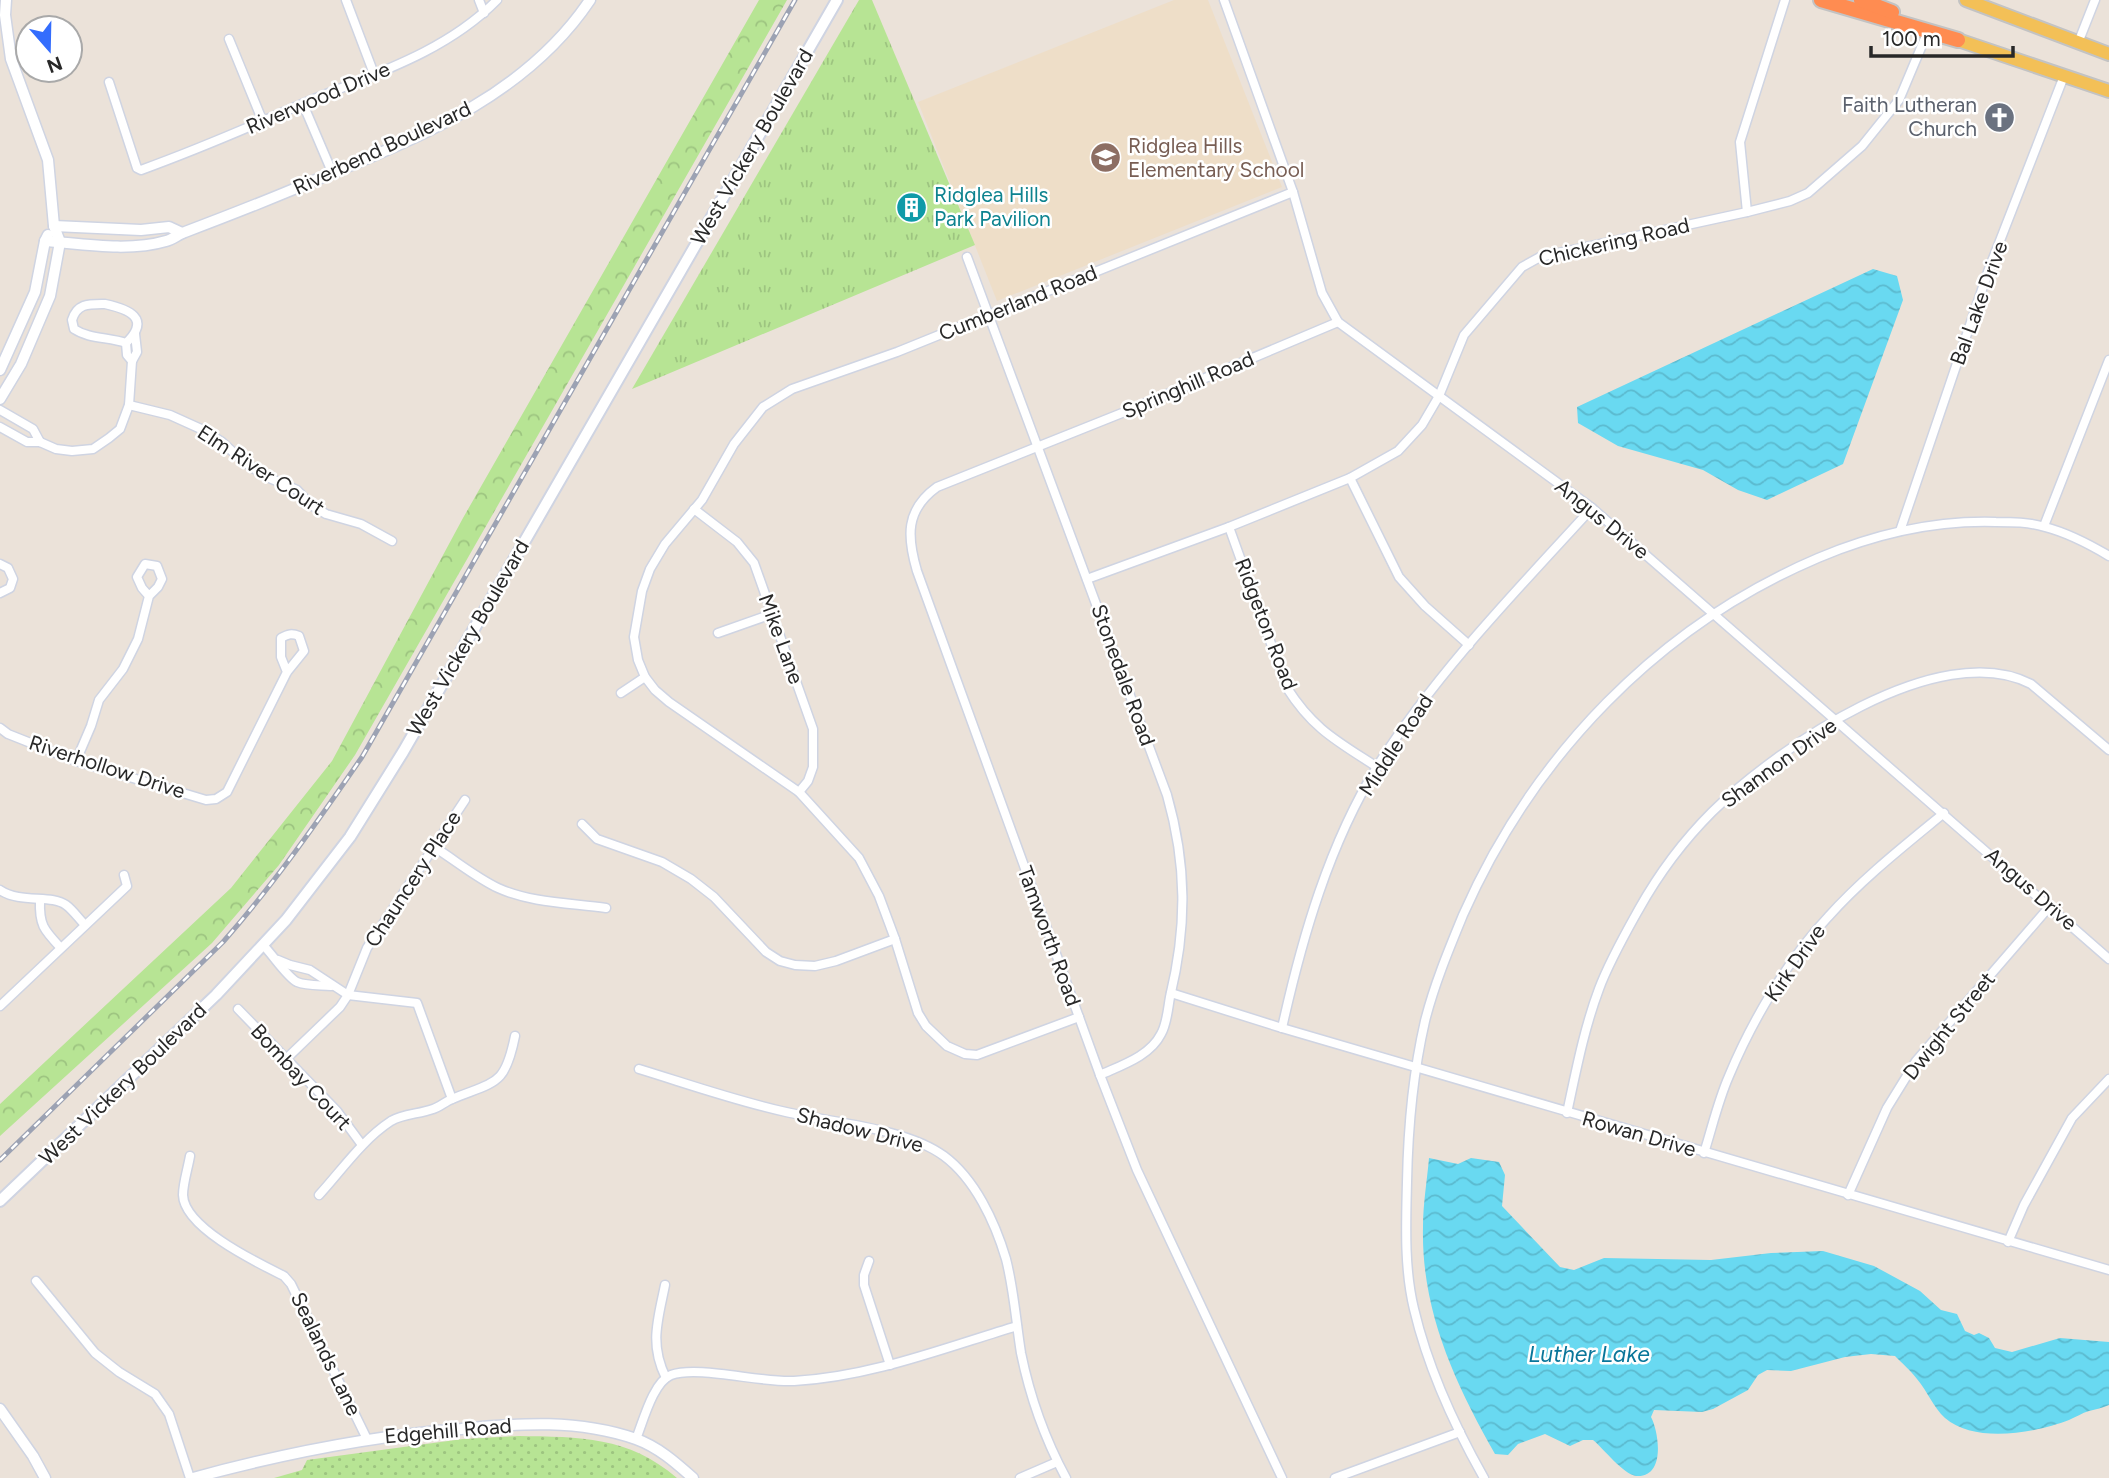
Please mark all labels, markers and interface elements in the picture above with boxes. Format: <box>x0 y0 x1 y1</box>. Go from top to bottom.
north arrow <box>14 14 84 84</box>
scale bar <box>1871 14 2013 58</box>
text: 100 m <box>1882 26 1941 51</box>
street label: West Vickery Boulevard <box>685 44 818 249</box>
text: N <box>44 51 65 78</box>
street label: Riverwood Drive <box>242 56 394 139</box>
place label: Faith Lutheran Church <box>1842 92 1977 141</box>
street label: Riverbend Boulevard <box>289 95 475 200</box>
church icon: Faith Lutheran Church <box>1983 100 2017 134</box>
place label: Ridglea Hills Elementary School <box>1128 133 1304 182</box>
school or university icon: Ridglea Hills Elementary School <box>1088 141 1122 175</box>
place label: Ridglea Hills Park Pavilion <box>934 182 1051 231</box>
building icon: Ridglea Hills Park Pavilion <box>894 190 928 224</box>
street label: Chickering Road <box>1536 212 1692 271</box>
street label: Bal Lake Drive <box>1945 237 2013 368</box>
street label: Cumberland Road <box>935 259 1101 346</box>
street label: Springhill Road <box>1118 346 1257 424</box>
street label: Elm River Court <box>193 419 330 520</box>
street label: Angus Drive <box>1550 473 1654 564</box>
street label: West Vickery Boulevard <box>401 535 534 740</box>
street label: Ridgeton Road <box>1230 554 1303 693</box>
street label: Mike Lane <box>754 590 809 687</box>
street label: Stonedale Road <box>1086 601 1161 749</box>
street label: Middle Road <box>1353 689 1438 801</box>
street label: Shannon Drive <box>1716 712 1841 813</box>
street label: Riverhollow Drive <box>26 730 188 804</box>
street label: Chauncery Place <box>359 806 466 952</box>
street label: Angus Drive <box>1980 842 2082 935</box>
street label: Tamworth Road <box>1013 862 1086 1009</box>
street label: Kirk Drive <box>1759 919 1830 1006</box>
street label: Dwight Street <box>1897 967 2000 1085</box>
street label: West Vickery Boulevard <box>34 997 211 1170</box>
street label: Bombay Court <box>246 1018 357 1135</box>
street label: Shadow Drive <box>794 1102 926 1157</box>
street label: Rowan Drive <box>1579 1105 1699 1162</box>
street label: Sealands Lane <box>286 1288 367 1420</box>
water label: Luther Lake <box>1528 1340 1650 1368</box>
street label: Edgehill Road <box>383 1412 513 1449</box>

